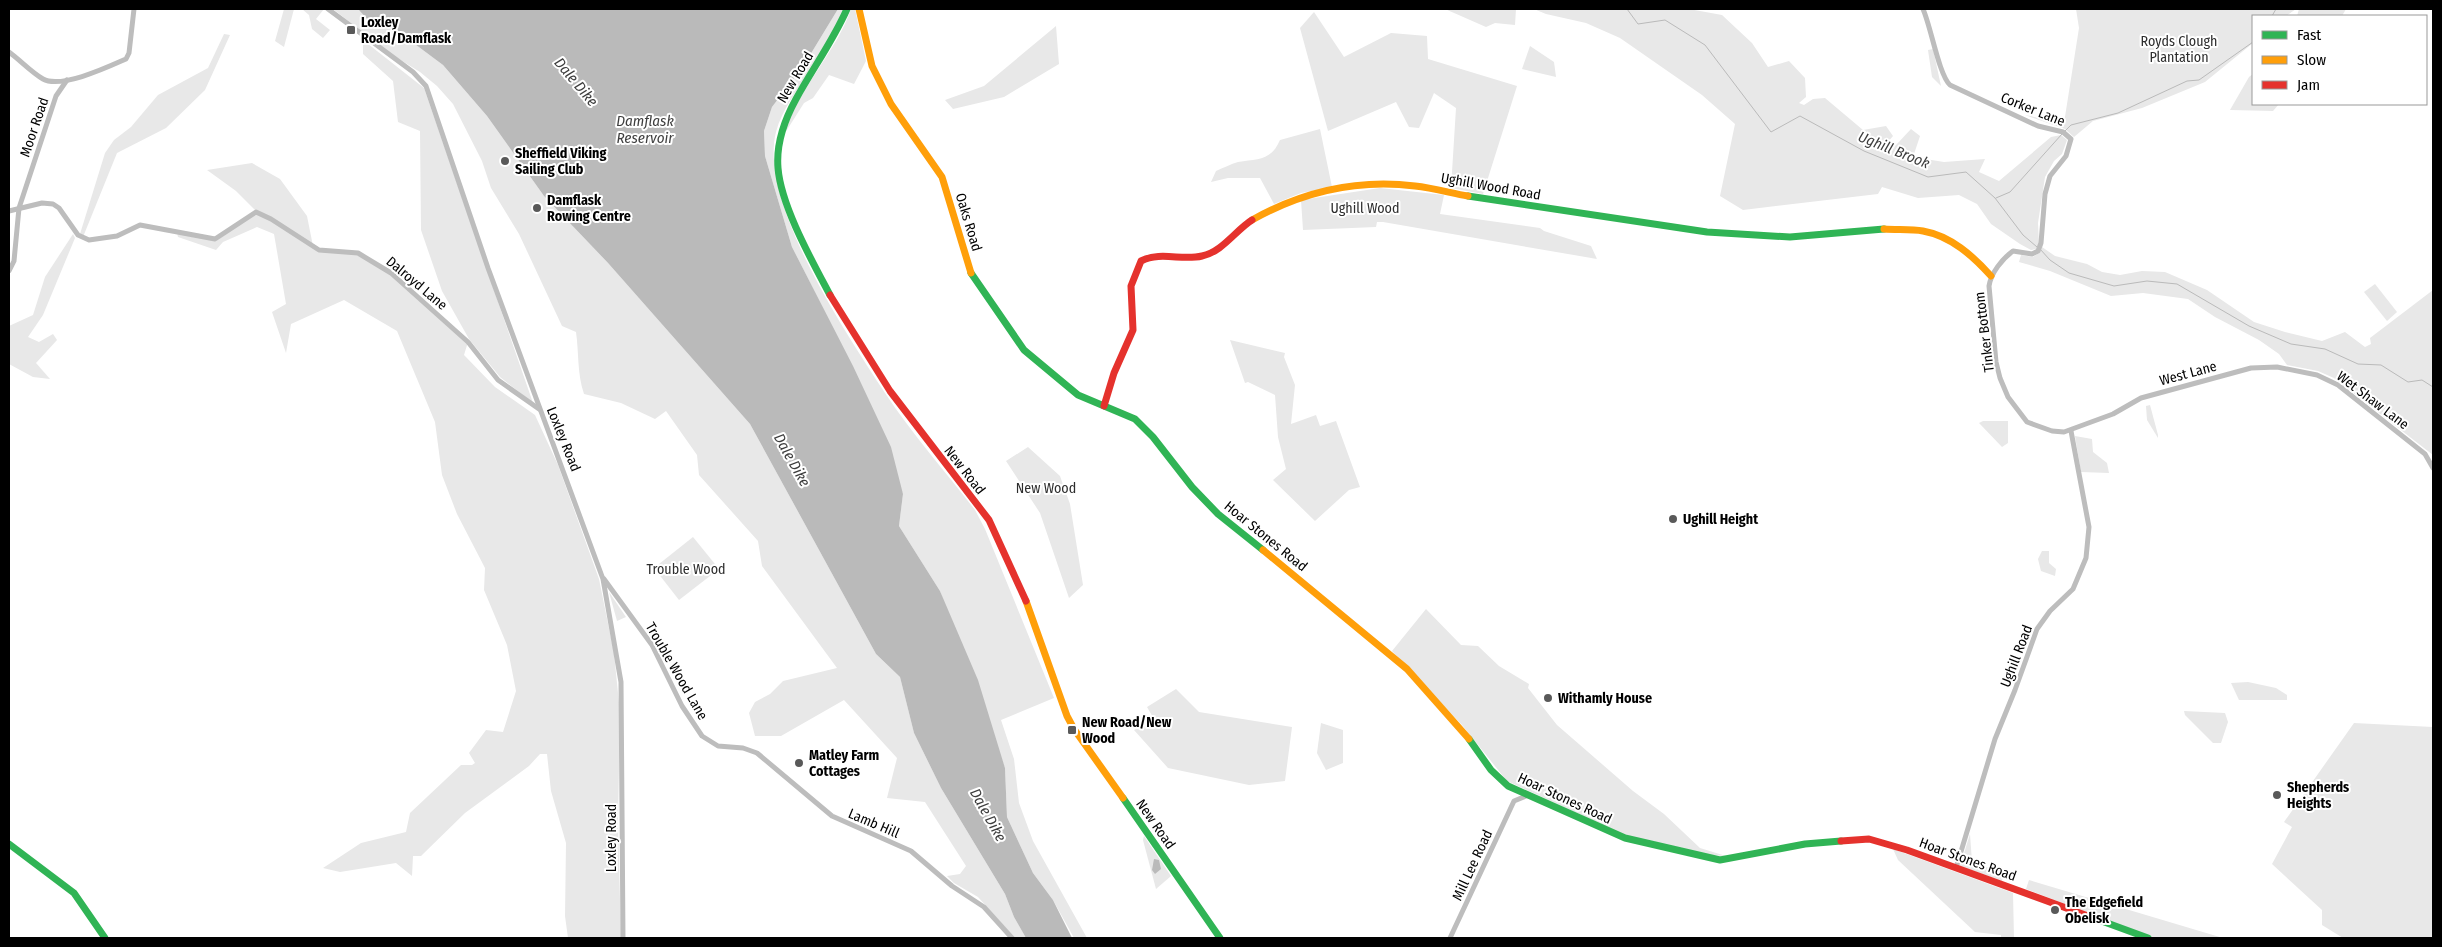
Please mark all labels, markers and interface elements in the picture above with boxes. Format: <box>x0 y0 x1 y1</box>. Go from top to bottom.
place label: Loxley Road/Damflask <box>361 14 452 47</box>
legend <box>2252 15 2427 105</box>
marker: Loxley Road/Damflask <box>345 24 357 36</box>
text: Fast <box>2297 26 2321 44</box>
park label: Royds Clough Plantation <box>2141 33 2217 66</box>
street label: New Road <box>773 48 817 106</box>
text: Slow <box>2297 51 2326 69</box>
water label: Dale Dike <box>550 54 602 110</box>
text: Jam <box>2297 76 2320 94</box>
street label: Corker Lane <box>1998 89 2068 130</box>
street label: Moor Road <box>16 95 53 159</box>
water label: Damflask Reservoir <box>616 112 674 147</box>
water label: Ughill Brook <box>1856 127 1933 173</box>
place label: Sheffield Viking Sailing Club <box>515 145 606 178</box>
marker: Sheffield Viking Sailing Club <box>499 155 511 167</box>
street label: Ughill Wood Road <box>1440 169 1542 204</box>
street label: Oaks Road <box>952 191 985 253</box>
place label: Damflask Rowing Centre <box>547 192 631 225</box>
park label: Ughill Wood <box>1331 200 1399 217</box>
marker: Damflask Rowing Centre <box>531 202 543 214</box>
street label: Dalroyd Lane <box>383 253 451 314</box>
street label: Tinker Bottom <box>1971 291 1998 373</box>
street label: West Lane <box>2158 358 2219 389</box>
street label: Wet Shaw Lane <box>2333 368 2412 433</box>
street label: Loxley Road <box>543 404 584 474</box>
water label: Dale Dike <box>770 430 814 490</box>
street label: New Road <box>940 443 989 498</box>
park label: New Wood <box>1016 480 1076 497</box>
street label: Hoar Stones Road <box>1221 498 1311 575</box>
place label: Ughill Height <box>1683 511 1759 528</box>
marker: Ughill Height <box>1667 513 1679 525</box>
park label: Trouble Wood <box>646 561 726 578</box>
street label: Trouble Wood Lane <box>642 620 711 723</box>
street label: Ughill Road <box>1997 623 2036 690</box>
place label: Withamly House <box>1558 690 1652 707</box>
marker: Withamly House <box>1542 692 1554 704</box>
place label: New Road/New Wood <box>1082 714 1172 747</box>
marker: New Road/New Wood <box>1066 724 1078 736</box>
place label: Matley Farm Cottages <box>809 747 880 780</box>
marker: Matley Farm Cottages <box>793 757 805 769</box>
street label: Hoar Stones Road <box>1515 769 1615 828</box>
place label: Shepherds Heights <box>2287 779 2349 812</box>
water label: Dale Dike <box>966 785 1010 845</box>
marker: Shepherds Heights <box>2271 789 2283 801</box>
street label: New Road <box>1132 796 1179 852</box>
street label: Loxley Road <box>603 804 620 872</box>
street label: Lamb Hill <box>846 805 902 842</box>
street label: Mill Lee Road <box>1449 827 1496 903</box>
street label: Hoar Stones Road <box>1917 834 2019 885</box>
place label: The Edgefield Obelisk <box>2065 894 2143 927</box>
marker: The Edgefield Obelisk <box>2049 904 2061 916</box>

